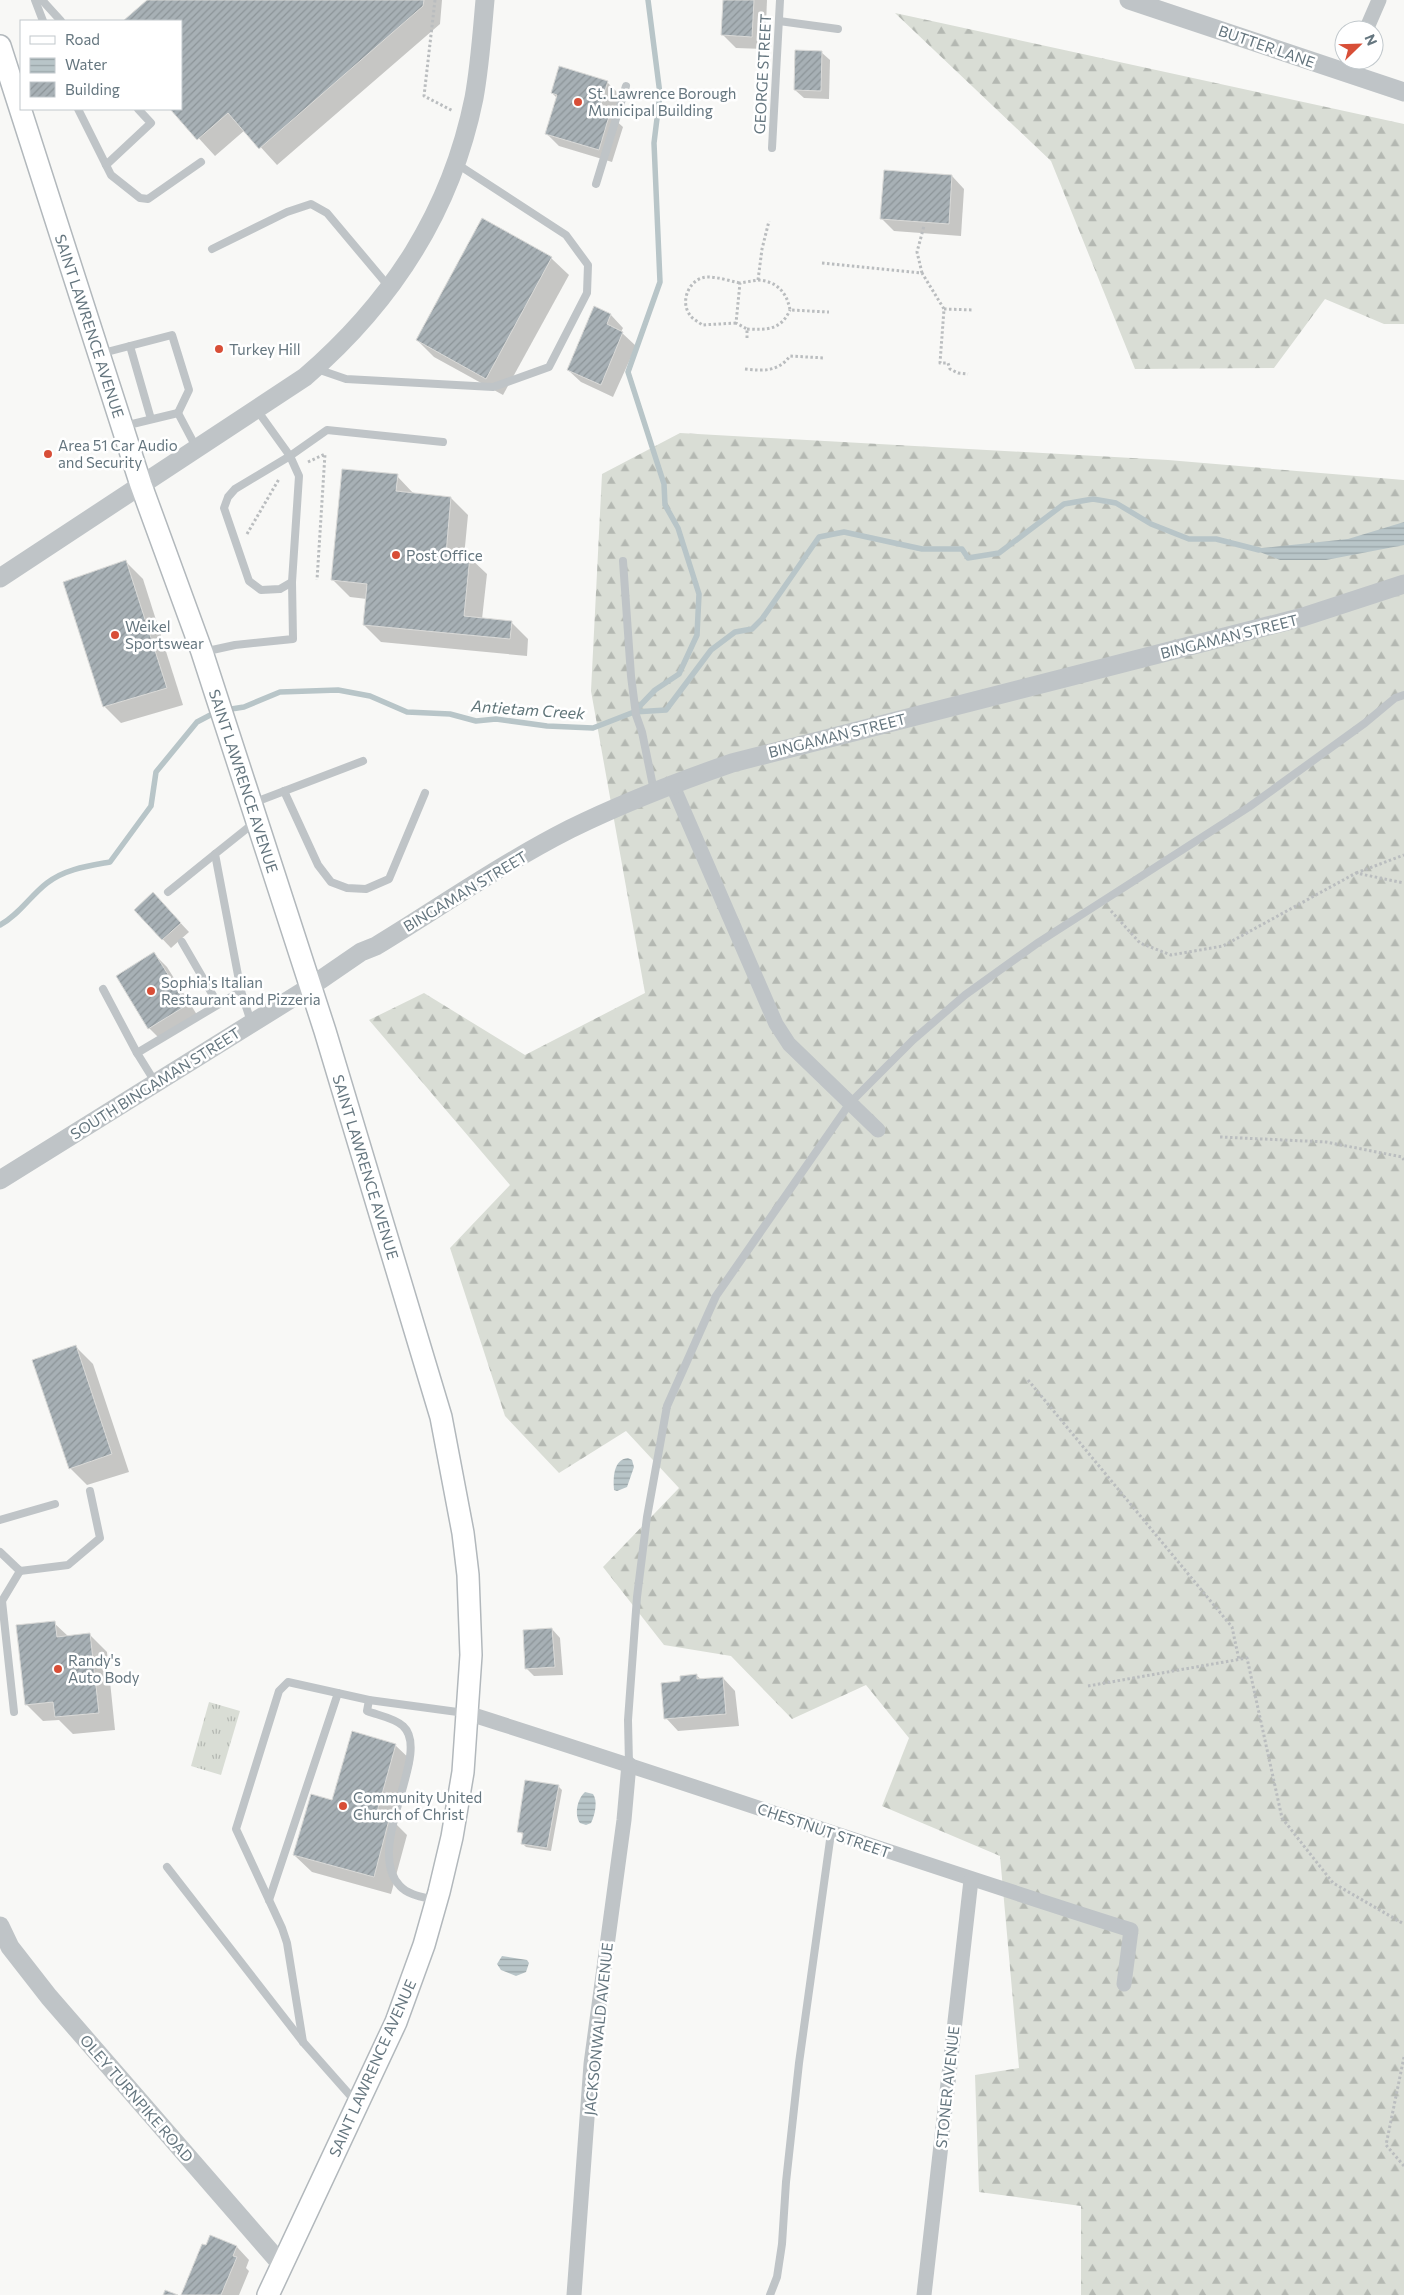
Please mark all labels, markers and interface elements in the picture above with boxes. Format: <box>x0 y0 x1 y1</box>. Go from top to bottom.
street label: GEORGE STREET <box>750 13 774 135</box>
legend <box>20 20 182 110</box>
north arrow <box>1334 20 1384 70</box>
street label: BUTTER LANE <box>1216 21 1318 71</box>
text: Road <box>65 30 100 48</box>
text: N <box>1362 32 1381 48</box>
text: Water <box>65 55 107 73</box>
text: Building <box>65 80 120 98</box>
place label: St. Lawrence Borough Municipal Building <box>588 84 736 119</box>
marker: St. Lawrence Borough Municipal Building <box>572 96 584 108</box>
street label: SAINT LAWRENCE AVENUE <box>52 232 128 420</box>
place label: Turkey Hill <box>229 340 301 358</box>
marker: Turkey Hill <box>213 343 225 355</box>
place label: Area 51 Car Audio and Security <box>58 436 178 471</box>
marker: Area 51 Car Audio and Security <box>42 448 54 460</box>
place label: Post Office <box>406 546 483 564</box>
marker: Post Office <box>390 549 402 561</box>
street label: BINGAMAN STREET <box>1158 610 1300 662</box>
place label: Weikel Sportswear <box>125 617 204 652</box>
marker: Weikel Sportswear <box>109 629 121 641</box>
street label: SAINT LAWRENCE AVENUE <box>206 687 282 875</box>
water label: Antietam Creek <box>470 695 586 722</box>
street label: BINGAMAN STREET <box>766 709 908 761</box>
street label: BINGAMAN STREET <box>400 847 530 935</box>
place label: Sophia's Italian Restaurant and Pizzeria <box>161 973 321 1008</box>
marker: Sophia's Italian Restaurant and Pizzeria <box>145 985 157 997</box>
street label: SOUTH BINGAMAN STREET <box>67 1023 244 1143</box>
street label: SAINT LAWRENCE AVENUE <box>329 1072 403 1262</box>
place label: Randy's Auto Body <box>68 1651 140 1686</box>
marker: Randy's Auto Body <box>52 1663 64 1675</box>
place label: Community United Church of Christ <box>353 1788 482 1823</box>
street label: CHESTNUT STREET <box>755 1799 893 1861</box>
marker: Community United Church of Christ <box>337 1800 349 1812</box>
street label: JACKSONWALD AVENUE <box>580 1942 616 2116</box>
street label: SAINT LAWRENCE AVENUE <box>325 1976 419 2159</box>
street label: STONER AVENUE <box>932 2025 962 2149</box>
street label: OLEY TURNPIKE ROAD <box>77 2031 197 2165</box>

